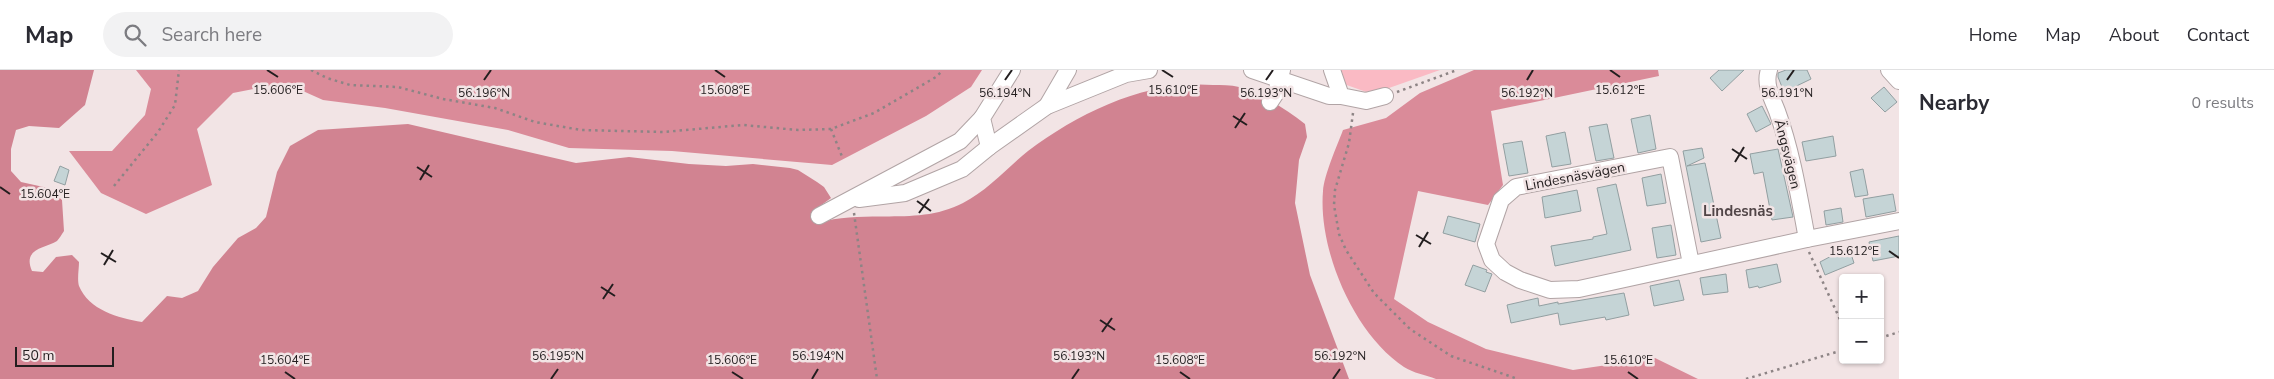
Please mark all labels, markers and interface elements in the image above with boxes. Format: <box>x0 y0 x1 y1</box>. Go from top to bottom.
search box <box>103 12 453 57</box>
text: Map <box>25 19 73 51</box>
icon: search <box>121 21 149 49</box>
text: Search here <box>161 22 262 48</box>
text: Home <box>1969 23 2017 47</box>
text: Map <box>2045 23 2081 47</box>
text: About <box>2109 23 2159 47</box>
text: Contact <box>2187 23 2249 47</box>
text: 15.606°E <box>253 82 303 98</box>
text: 15.608°E <box>700 82 750 98</box>
text: 15.610°E <box>1148 82 1198 98</box>
text: 15.612°E <box>1595 82 1645 98</box>
text: 56.196°N <box>458 85 510 101</box>
text: 56.194°N <box>979 85 1031 101</box>
text: 56.193°N <box>1240 85 1292 101</box>
text: 56.192°N <box>1501 85 1553 101</box>
text: 56.191°N <box>1761 85 1813 101</box>
text: Nearby <box>1919 89 1989 117</box>
text: 0 results <box>2192 92 2254 114</box>
street label: Ängsvägen <box>1770 117 1805 191</box>
street label: Lindesnäsvägen <box>1524 158 1627 195</box>
text: 15.604°E <box>20 186 70 202</box>
district label: Lindesnäs <box>1703 201 1773 221</box>
text: 15.612°E <box>1829 243 1879 259</box>
map controls <box>1839 274 1884 364</box>
button: + <box>1839 274 1884 319</box>
button: − <box>1839 319 1884 364</box>
scale bar <box>15 344 114 367</box>
text: 50 m <box>22 346 54 365</box>
text: 56.195°N <box>532 348 584 364</box>
text: 56.194°N <box>792 348 844 364</box>
text: 56.193°N <box>1053 348 1105 364</box>
text: 56.192°N <box>1314 348 1366 364</box>
text: 15.604°E <box>260 352 310 368</box>
text: 15.606°E <box>707 352 757 368</box>
text: 15.608°E <box>1155 352 1205 368</box>
text: 15.610°E <box>1603 352 1653 368</box>

